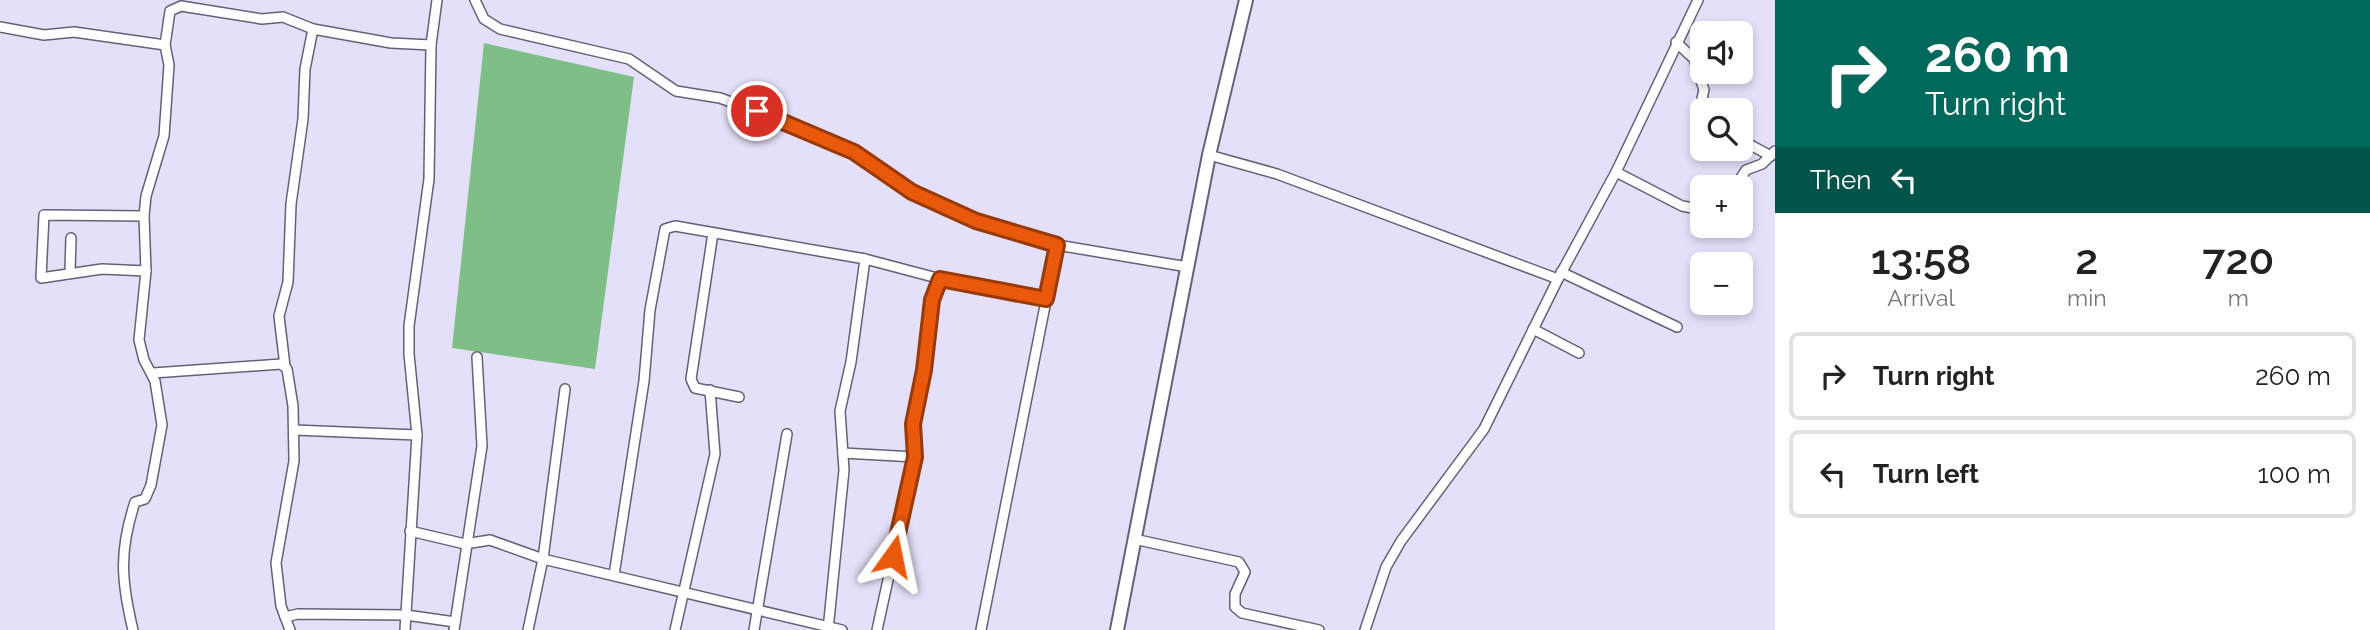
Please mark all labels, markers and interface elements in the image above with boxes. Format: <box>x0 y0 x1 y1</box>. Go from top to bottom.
map controls <box>1690 21 1753 315</box>
button: sound <box>1690 21 1753 84</box>
text: 260 m <box>1925 26 2070 83</box>
icon: right <box>1810 28 1901 119</box>
pin <box>727 81 787 141</box>
text: Turn right <box>1925 85 2066 122</box>
icon: arrive <box>738 92 776 130</box>
button: search <box>1690 98 1753 161</box>
icon: left <box>1885 161 1923 199</box>
text: Then <box>1810 165 1871 195</box>
button: + <box>1690 175 1753 238</box>
text: 13:58 <box>1871 235 1971 284</box>
text: 2 <box>2075 235 2098 284</box>
text: 720 <box>2202 235 2274 284</box>
button: − <box>1690 252 1753 315</box>
text: Arrival <box>1887 284 1955 311</box>
text: min <box>2067 284 2107 311</box>
text: m <box>2228 284 2249 311</box>
icon: right <box>1814 357 1852 395</box>
text: Turn right <box>1873 361 1994 391</box>
text: 260 m <box>2255 361 2331 391</box>
icon: left <box>1814 455 1852 493</box>
text: Turn left <box>1873 459 1979 489</box>
text: 100 m <box>2258 459 2331 489</box>
position arrow <box>856 519 930 593</box>

